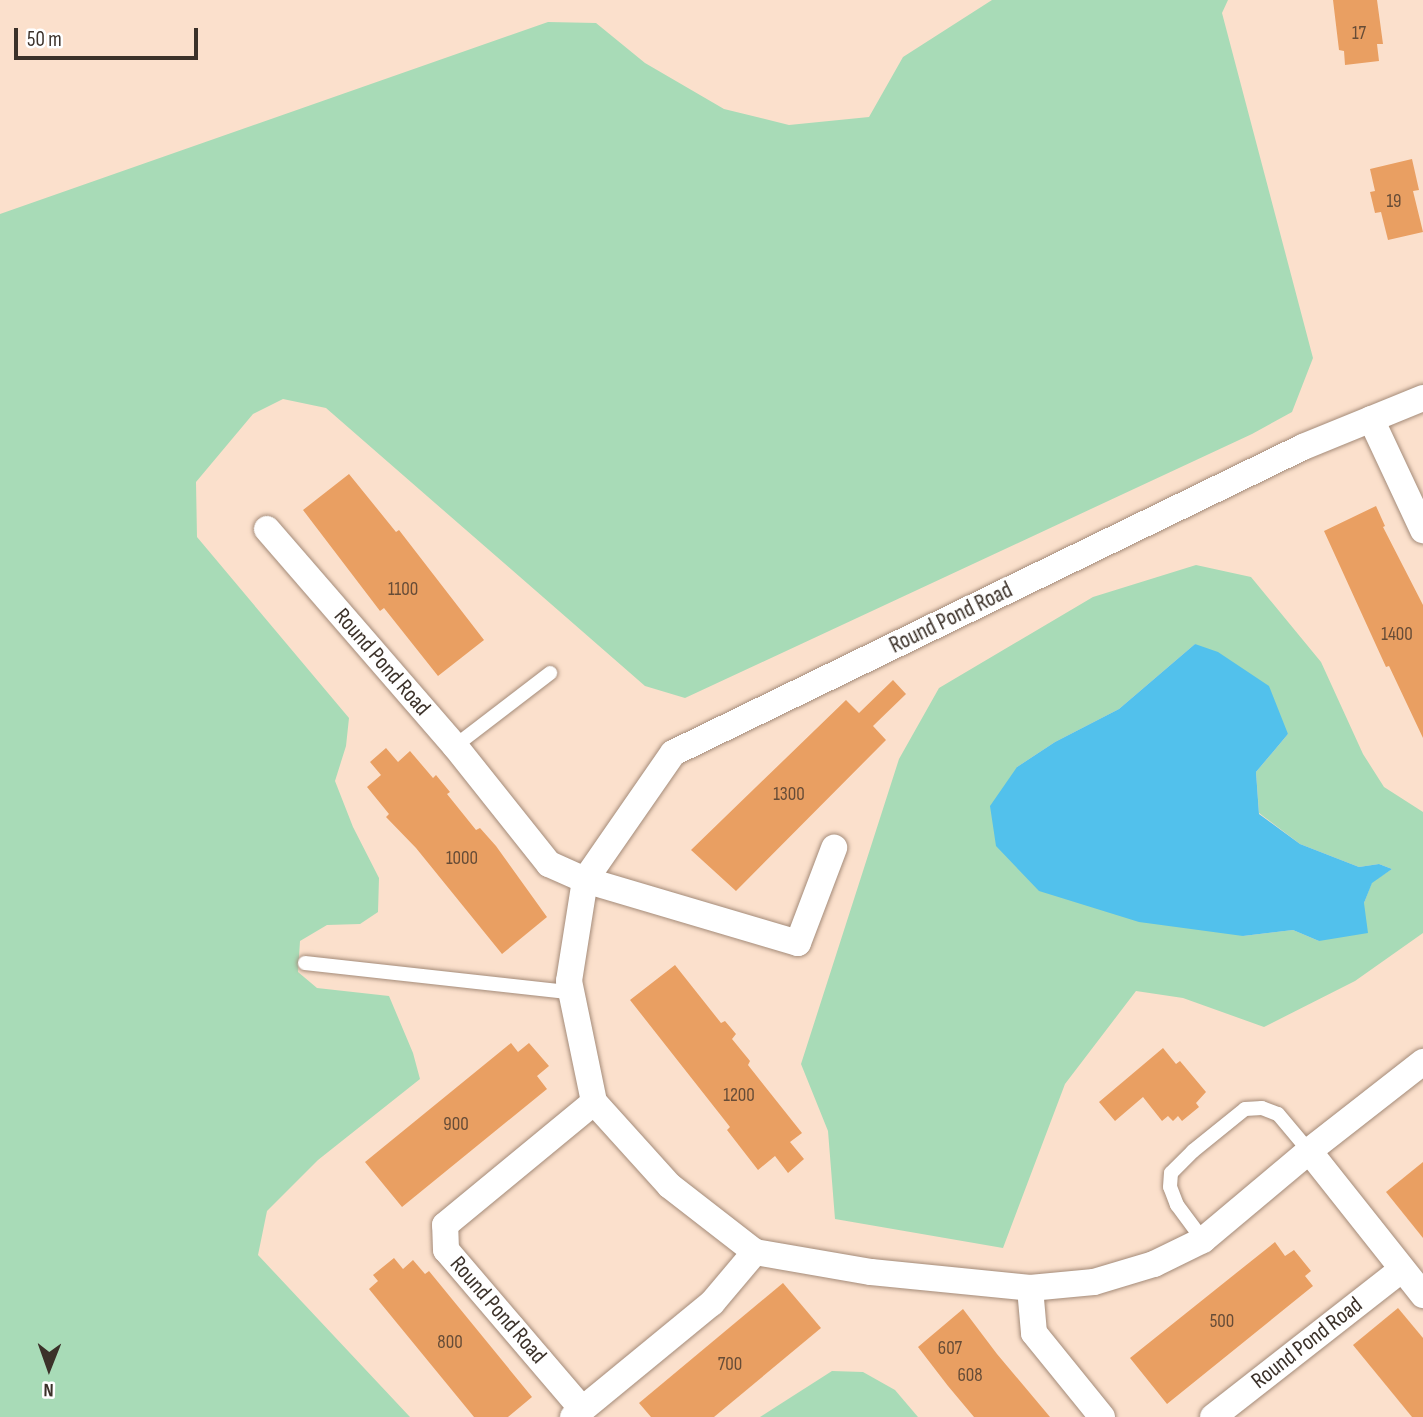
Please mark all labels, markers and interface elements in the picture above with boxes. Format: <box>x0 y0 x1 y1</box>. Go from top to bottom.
scale bar <box>18 14 201 58</box>
house number: 17 <box>1352 23 1366 45</box>
text: 50 m <box>27 27 62 52</box>
house number: 19 <box>1386 191 1402 213</box>
street label: Round Pond Road <box>885 576 1017 660</box>
house number: 1100 <box>388 579 418 601</box>
street label: Round Pond Road <box>328 603 436 721</box>
house number: 1400 <box>1381 624 1413 646</box>
house number: 1300 <box>773 784 805 806</box>
house number: 1000 <box>446 848 478 870</box>
house number: 1200 <box>723 1085 755 1107</box>
house number: 900 <box>443 1114 469 1136</box>
street label: Round Pond Road <box>444 1251 552 1369</box>
street label: Round Pond Road <box>1246 1291 1368 1395</box>
house number: 500 <box>1210 1311 1234 1333</box>
house number: 800 <box>437 1332 463 1354</box>
north arrow <box>14 1333 84 1403</box>
house number: 607 <box>938 1338 962 1360</box>
house number: 700 <box>718 1354 742 1376</box>
house number: 608 <box>957 1365 983 1387</box>
text: N <box>43 1378 54 1401</box>

